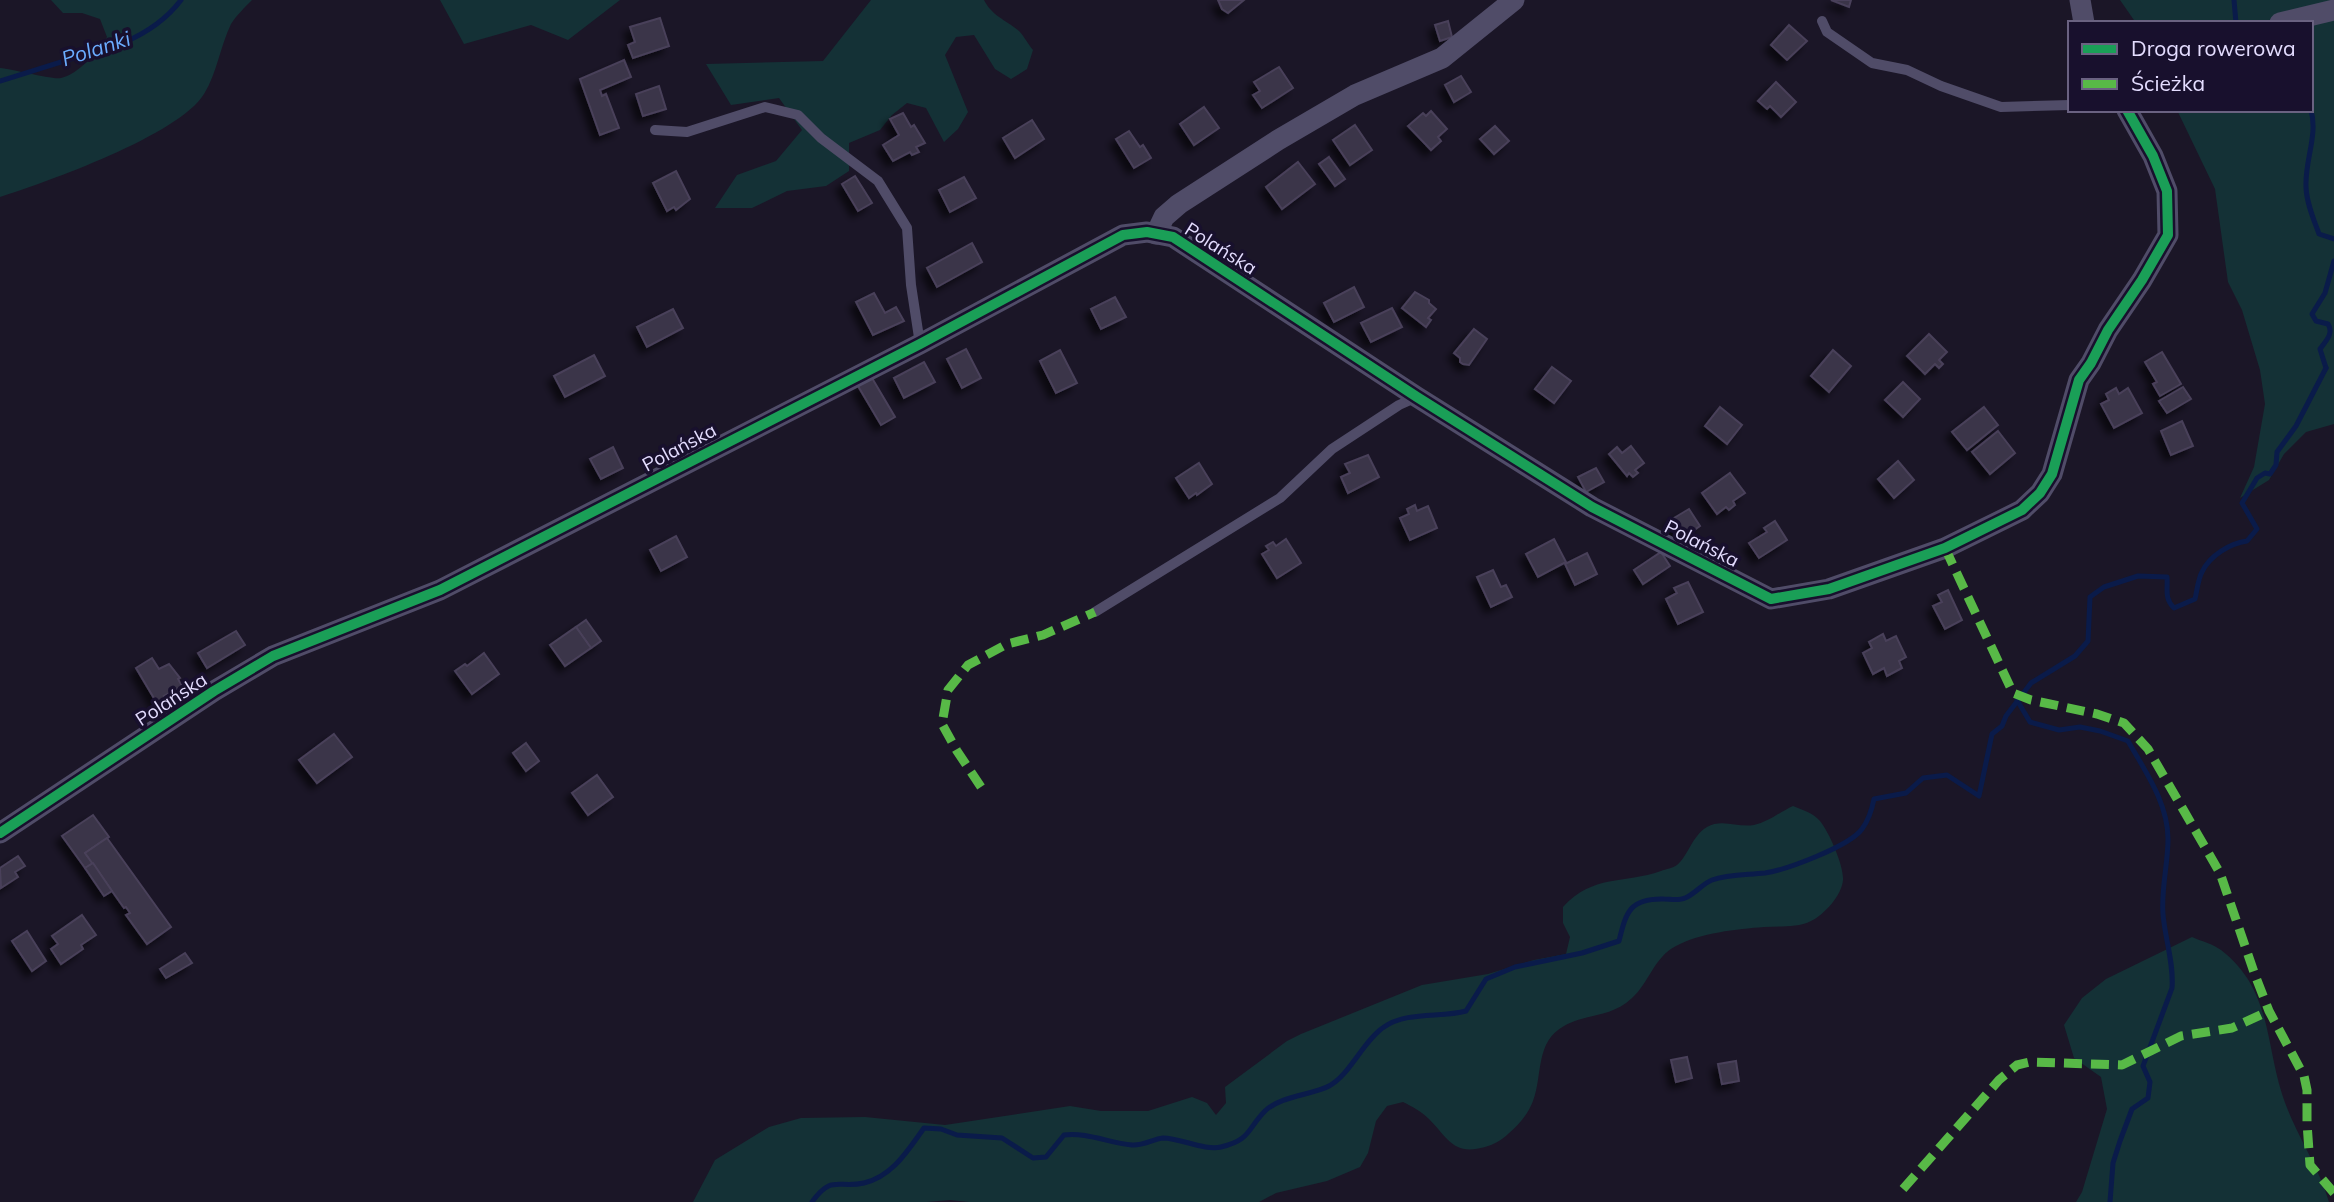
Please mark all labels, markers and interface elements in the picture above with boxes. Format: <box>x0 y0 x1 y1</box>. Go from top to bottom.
legend <box>2068 21 2313 112</box>
water label: Polanki <box>58 24 134 71</box>
text: Droga rowerowa <box>2131 35 2296 61</box>
text: Ścieżka <box>2131 70 2205 96</box>
street label: Polańska <box>1181 217 1261 279</box>
street label: Polańska <box>638 418 720 476</box>
street label: Polańska <box>1661 514 1743 572</box>
street label: Polańska <box>131 667 211 731</box>

